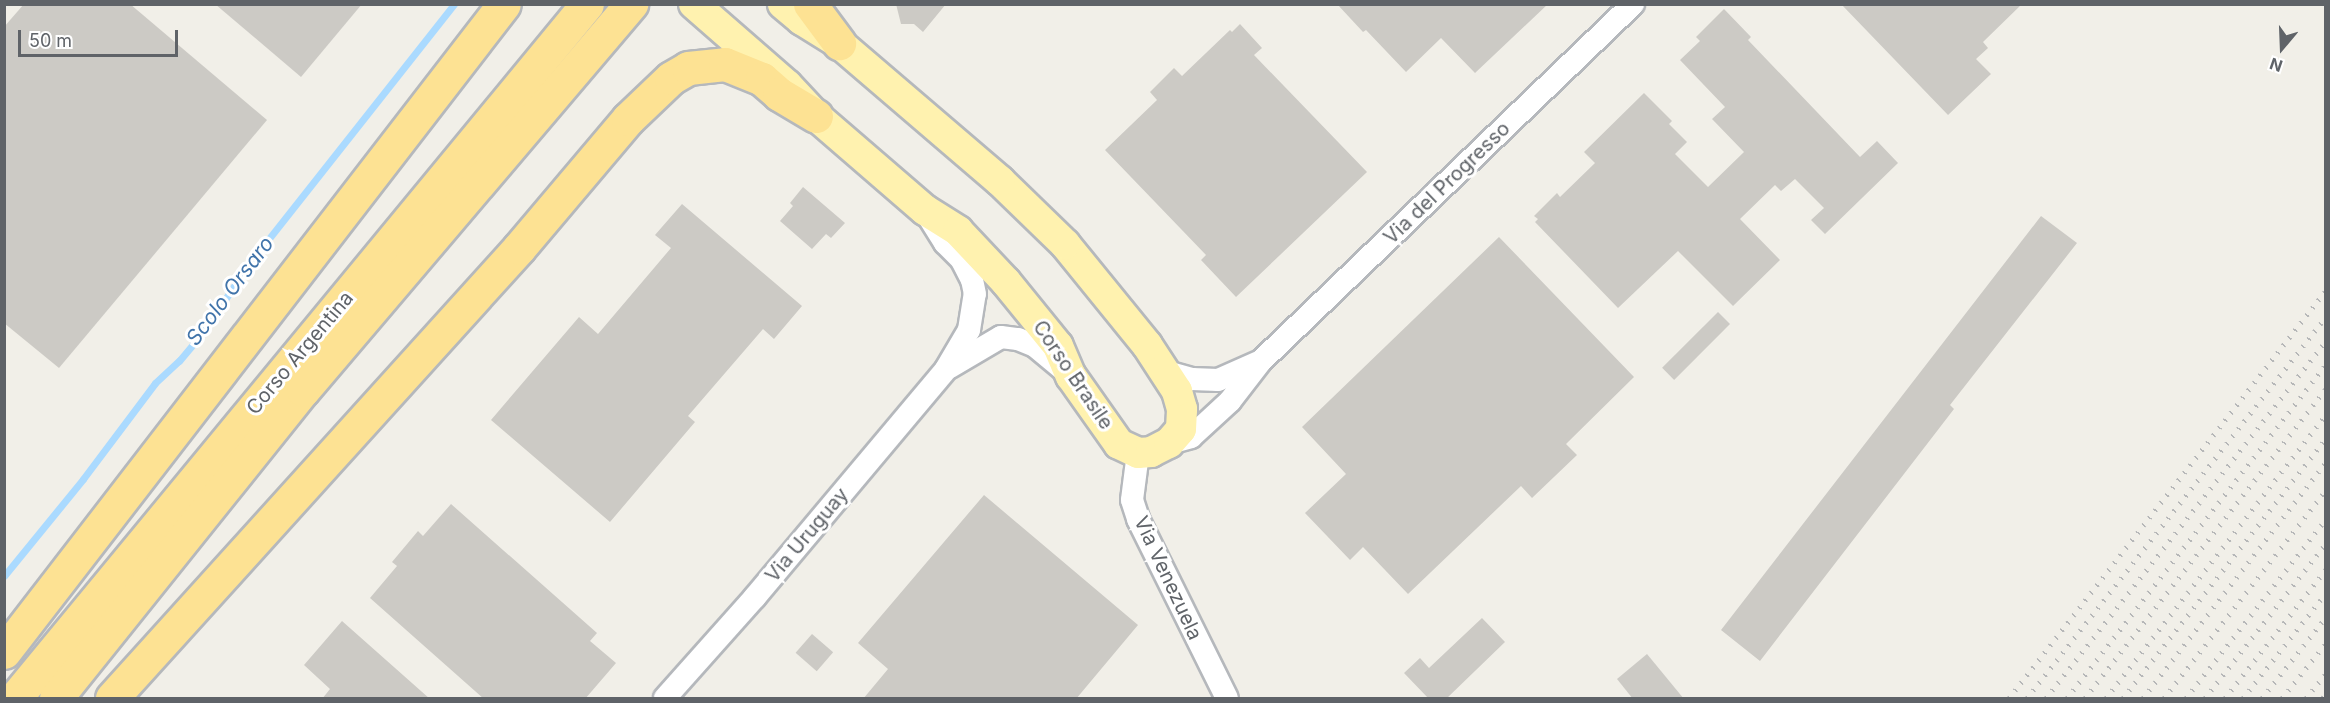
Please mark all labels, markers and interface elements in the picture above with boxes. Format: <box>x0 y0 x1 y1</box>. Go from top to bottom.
scale bar <box>21 18 182 56</box>
north arrow <box>2252 18 2312 78</box>
text: 50 m <box>29 30 72 51</box>
text: N <box>2267 54 2285 76</box>
street label: Via del Progresso <box>1379 117 1515 249</box>
water label: Scolo Orsaro <box>181 232 279 350</box>
street label: Corso Argentina <box>241 287 359 419</box>
street label: Corso Brasile <box>1028 316 1118 434</box>
street label: Via Uruguay <box>761 483 853 587</box>
street label: Via Venezuela <box>1129 512 1207 644</box>

